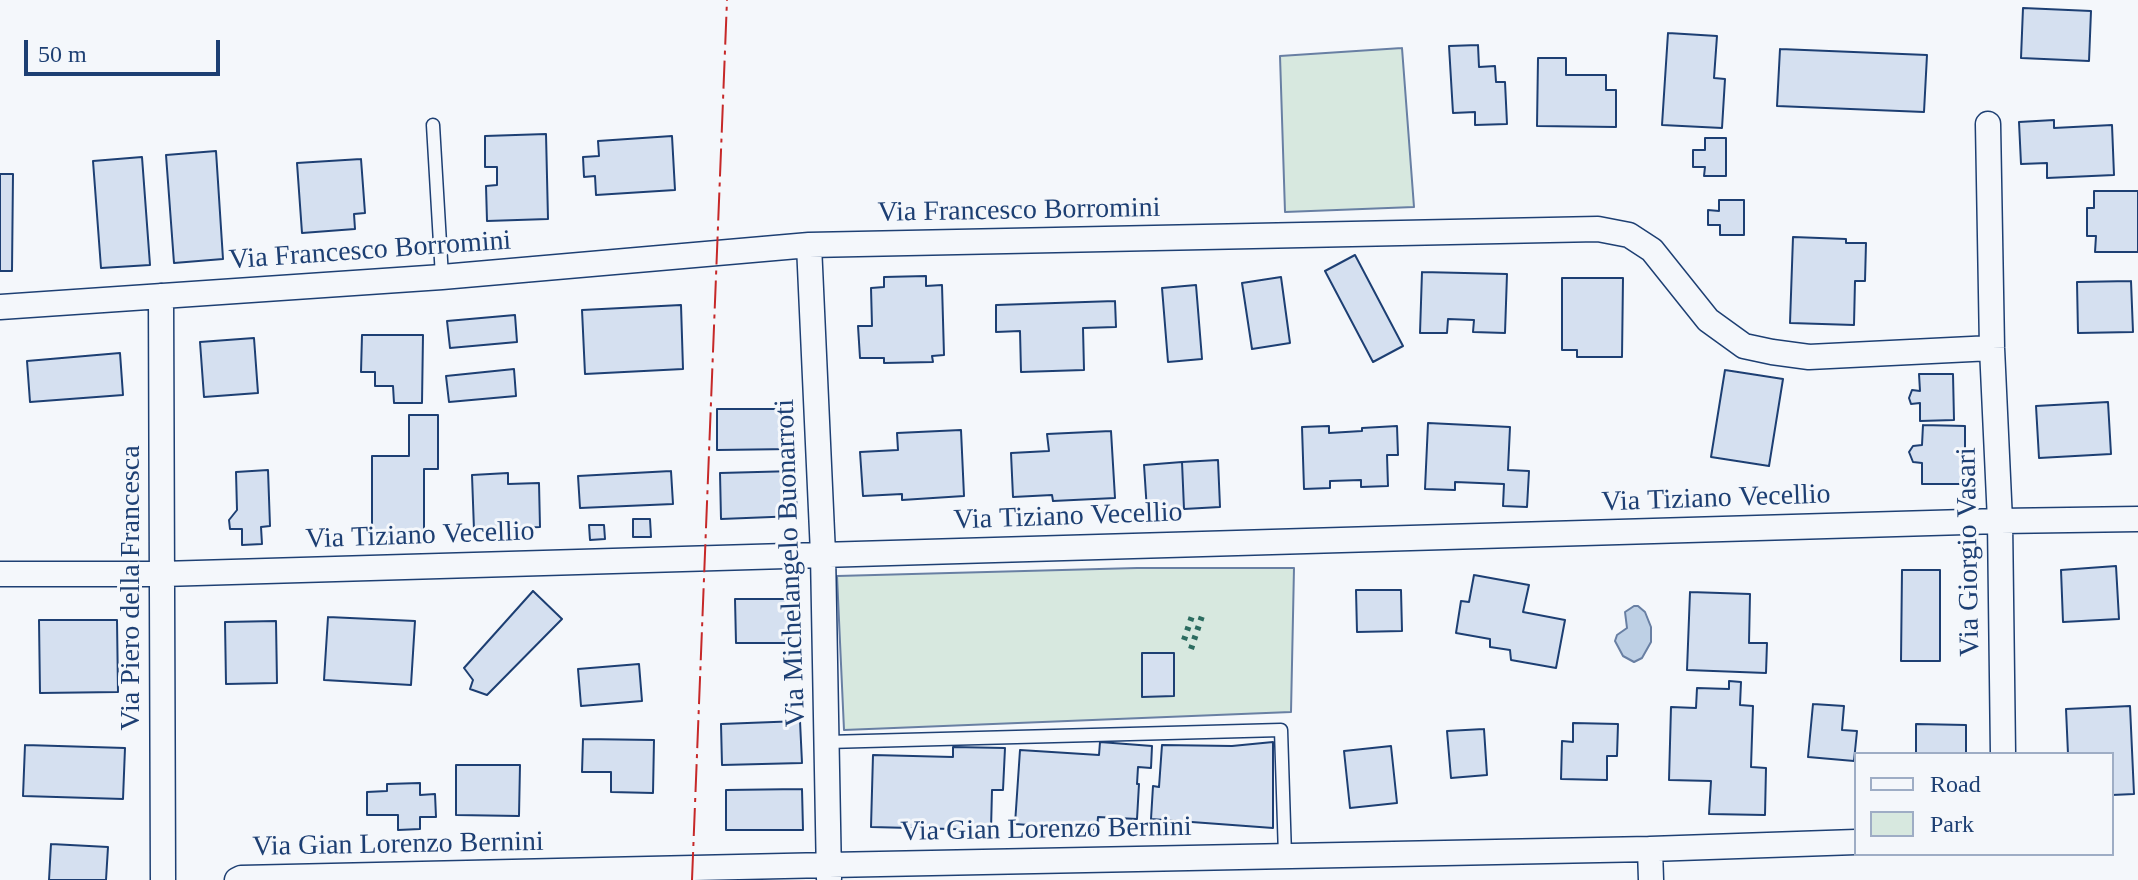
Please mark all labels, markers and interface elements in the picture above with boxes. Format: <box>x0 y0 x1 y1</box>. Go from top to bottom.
scale bar <box>28 24 224 74</box>
text: 50 m <box>38 41 87 67</box>
street label: Via Francesco Borromini <box>877 192 1161 230</box>
street label: Via Francesco Borromini <box>228 224 512 278</box>
street label: Via Michelangelo Buonarroti <box>768 399 814 727</box>
street label: Via Piero della Francesca <box>115 445 149 731</box>
street label: Via Giorgio Vasari <box>1950 447 1988 657</box>
street label: Via Tiziano Vecellio <box>1601 478 1831 520</box>
street label: Via Tiziano Vecellio <box>953 496 1183 538</box>
street label: Via Tiziano Vecellio <box>305 515 535 557</box>
legend <box>1854 752 2114 856</box>
text: Road <box>1930 771 1981 797</box>
street label: Via Gian Lorenzo Bernini <box>900 811 1192 849</box>
text: Park <box>1930 811 1974 837</box>
street label: Via Gian Lorenzo Bernini <box>252 826 544 864</box>

